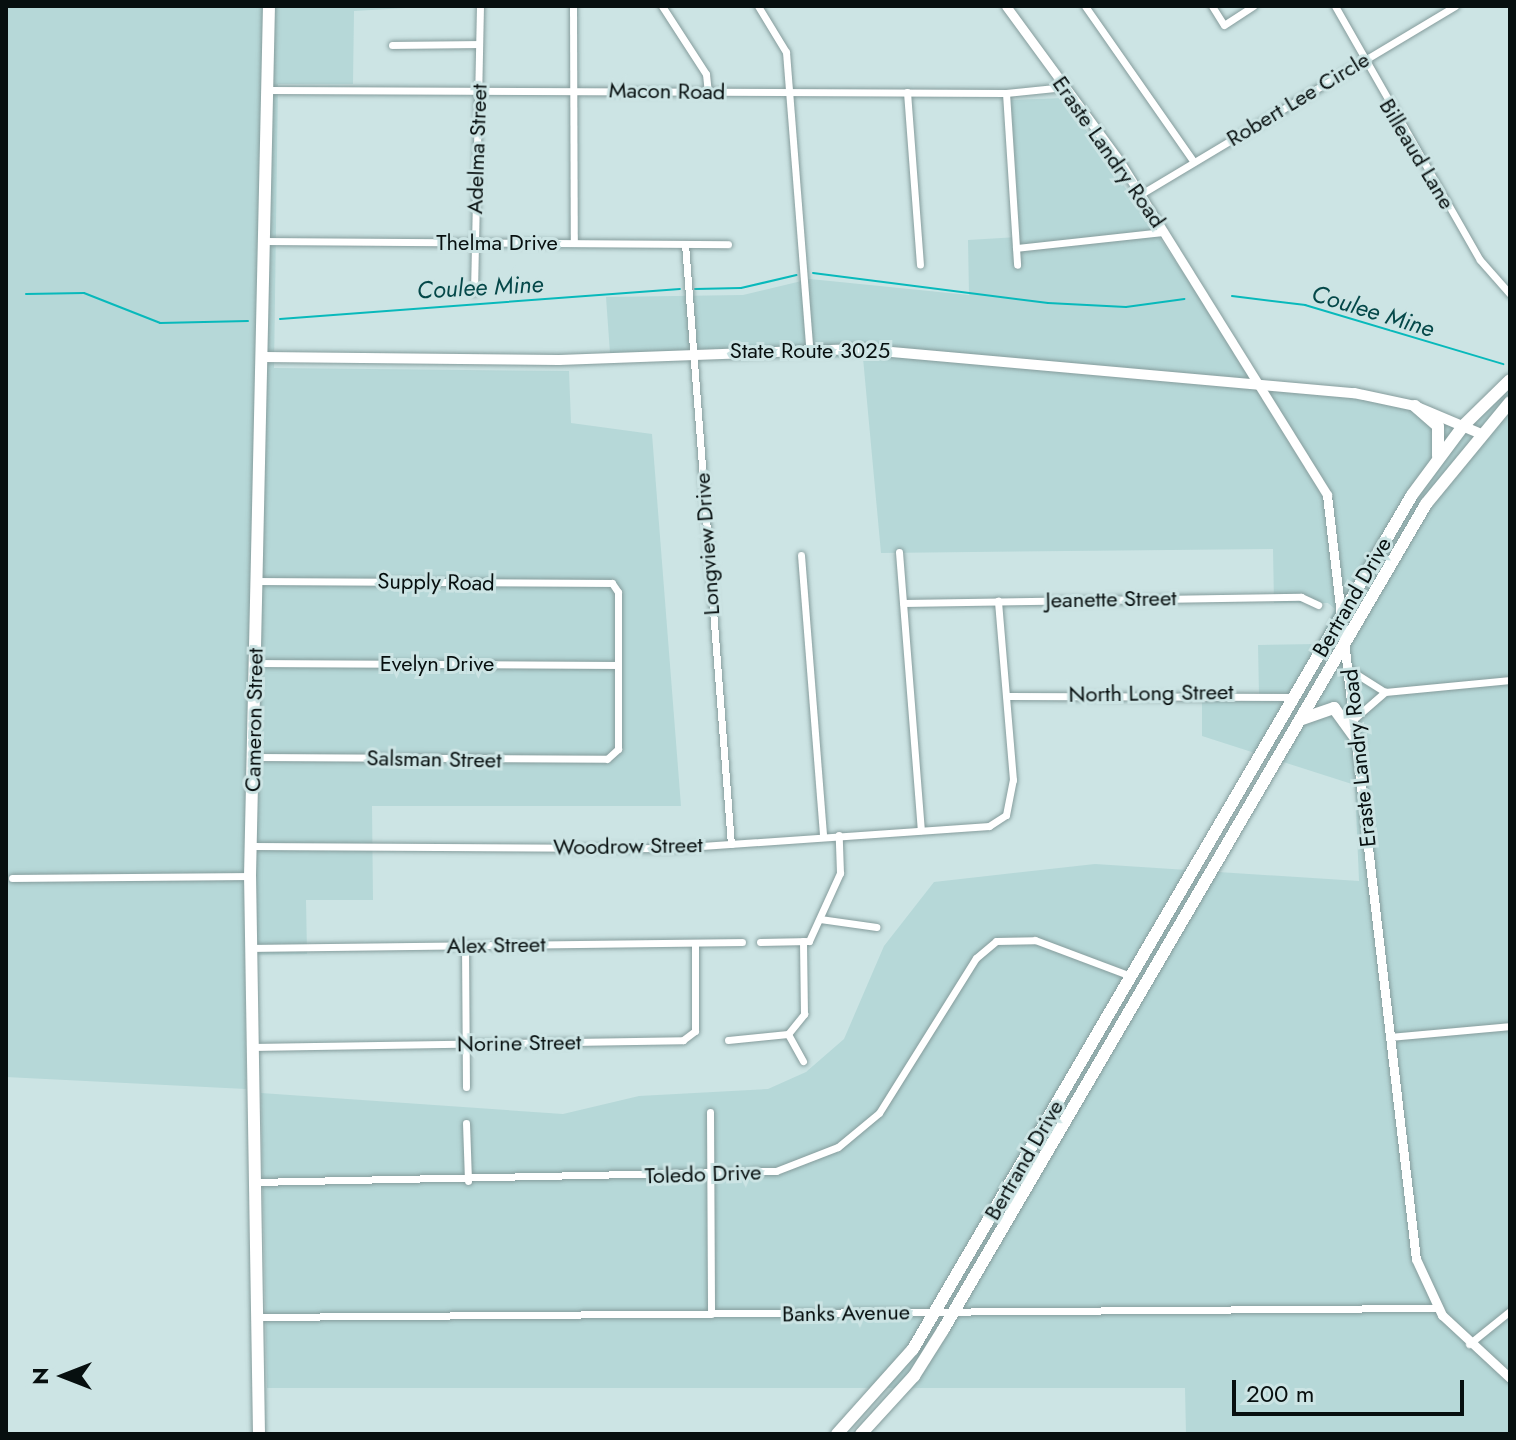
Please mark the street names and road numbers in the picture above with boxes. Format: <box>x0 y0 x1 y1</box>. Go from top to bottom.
street label: Robert Lee Circle <box>1222 46 1374 152</box>
street label: Eraste Landry Road <box>1047 71 1171 233</box>
street label: Macon Road <box>609 77 725 105</box>
street label: Adelma Street <box>462 83 492 215</box>
street label: Billeaud Lane <box>1374 94 1460 214</box>
street label: Thelma Drive <box>436 230 558 256</box>
street label: State Route 3025 <box>730 338 890 364</box>
street label: Longview Drive <box>689 472 725 616</box>
street label: Bertrand Drive <box>1307 532 1397 662</box>
street label: Supply Road <box>377 568 495 596</box>
street label: Jeanette Street <box>1045 585 1177 613</box>
street label: Cameron Street <box>240 648 268 792</box>
street label: Evelyn Drive <box>380 651 494 677</box>
street label: Eraste Landry Road <box>1337 668 1381 848</box>
street label: North Long Street <box>1068 678 1234 708</box>
street label: Salsman Street <box>366 745 502 773</box>
street label: Woodrow Street <box>553 831 703 861</box>
street label: Alex Street <box>446 931 546 959</box>
street label: Norine Street <box>457 1029 581 1057</box>
street label: Bertrand Drive <box>979 1095 1069 1225</box>
street label: Toledo Drive <box>644 1159 762 1189</box>
street label: Banks Avenue <box>782 1299 910 1327</box>

